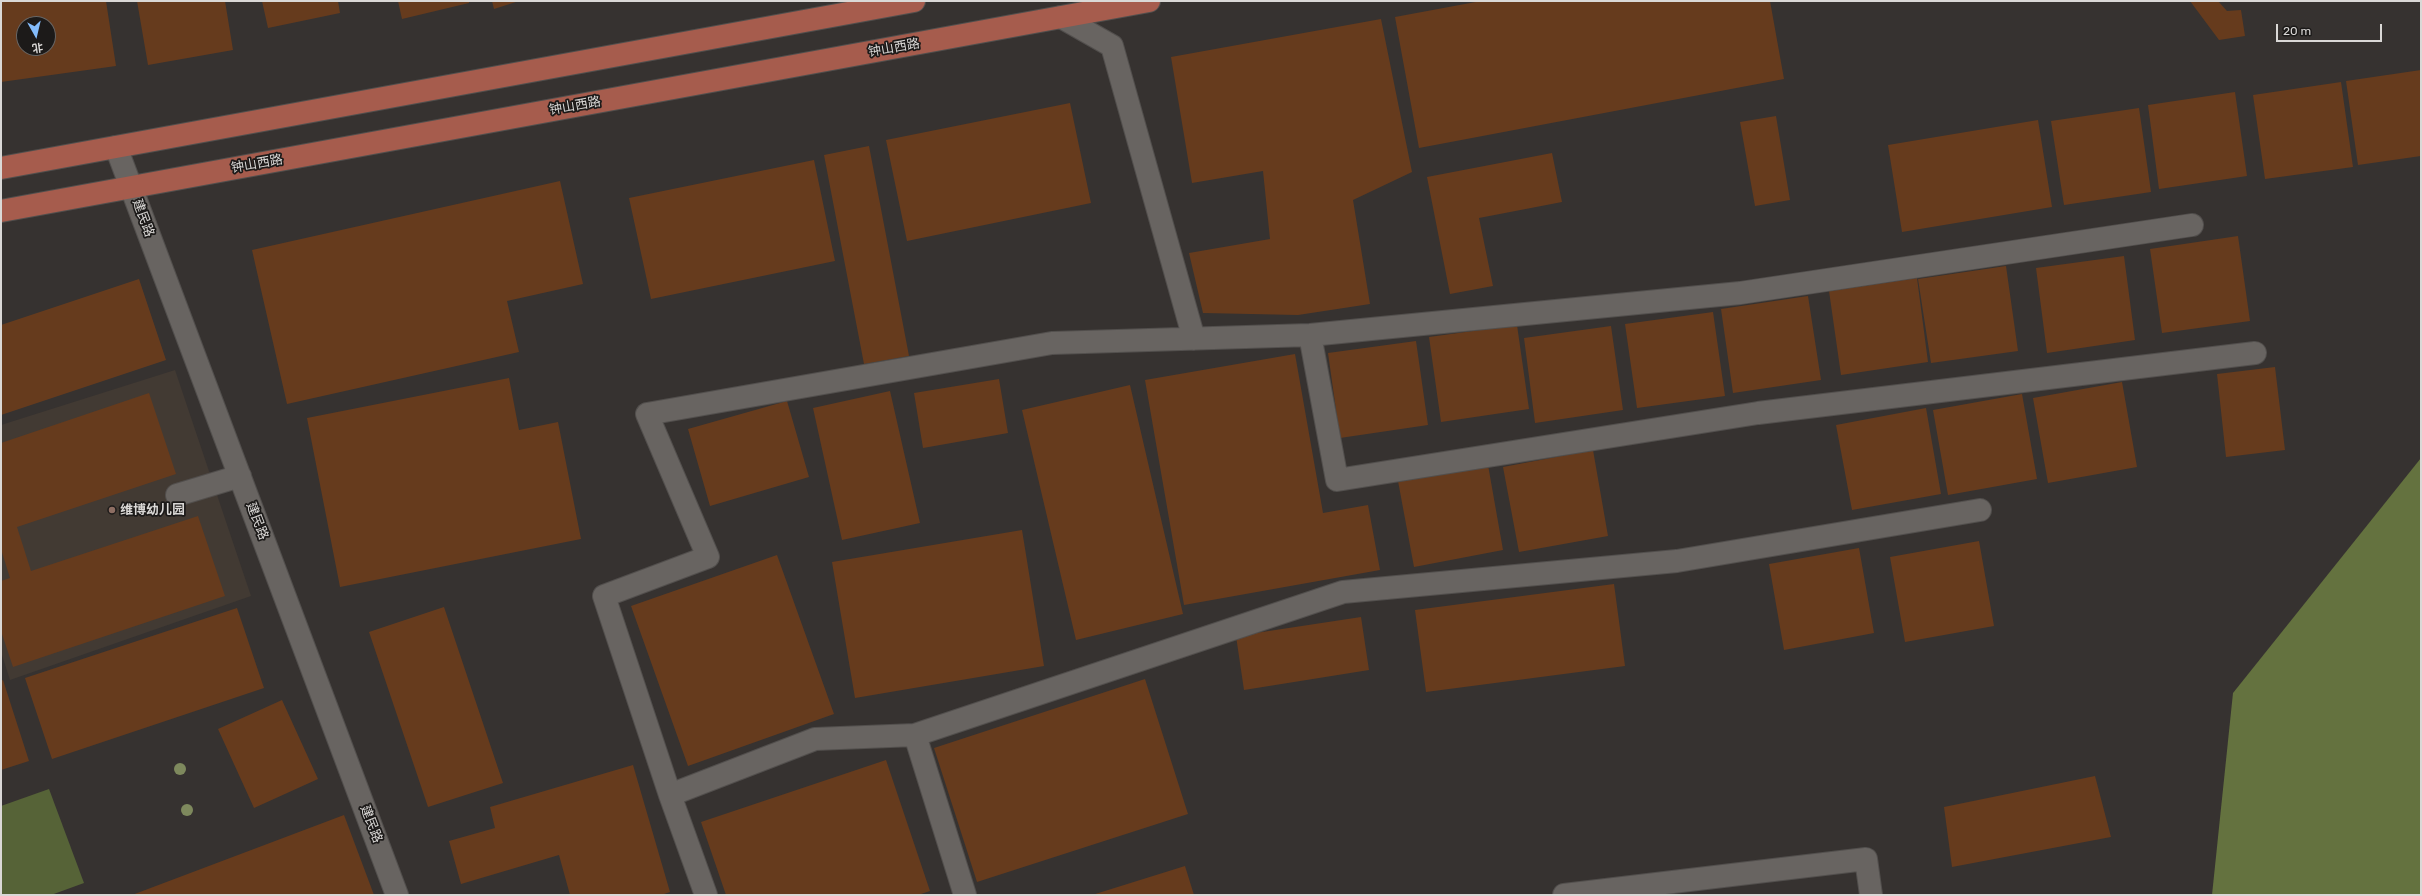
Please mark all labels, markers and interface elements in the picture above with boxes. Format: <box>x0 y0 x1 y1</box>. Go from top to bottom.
north arrow <box>16 16 56 56</box>
scale bar <box>2278 16 2384 42</box>
text: 20 m <box>2283 24 2311 38</box>
street label: 钟山西路 <box>867 36 921 60</box>
text: 北 <box>31 40 44 55</box>
street label: 钟山西路 <box>548 94 602 118</box>
street label: 钟山西路 <box>230 152 284 176</box>
street label: 建民路 <box>129 197 157 239</box>
street label: 建民路 <box>243 500 271 542</box>
place label: 维博幼儿园 <box>120 502 185 518</box>
marker: 维博幼儿园 <box>107 505 117 515</box>
street label: 建民路 <box>357 803 385 845</box>

